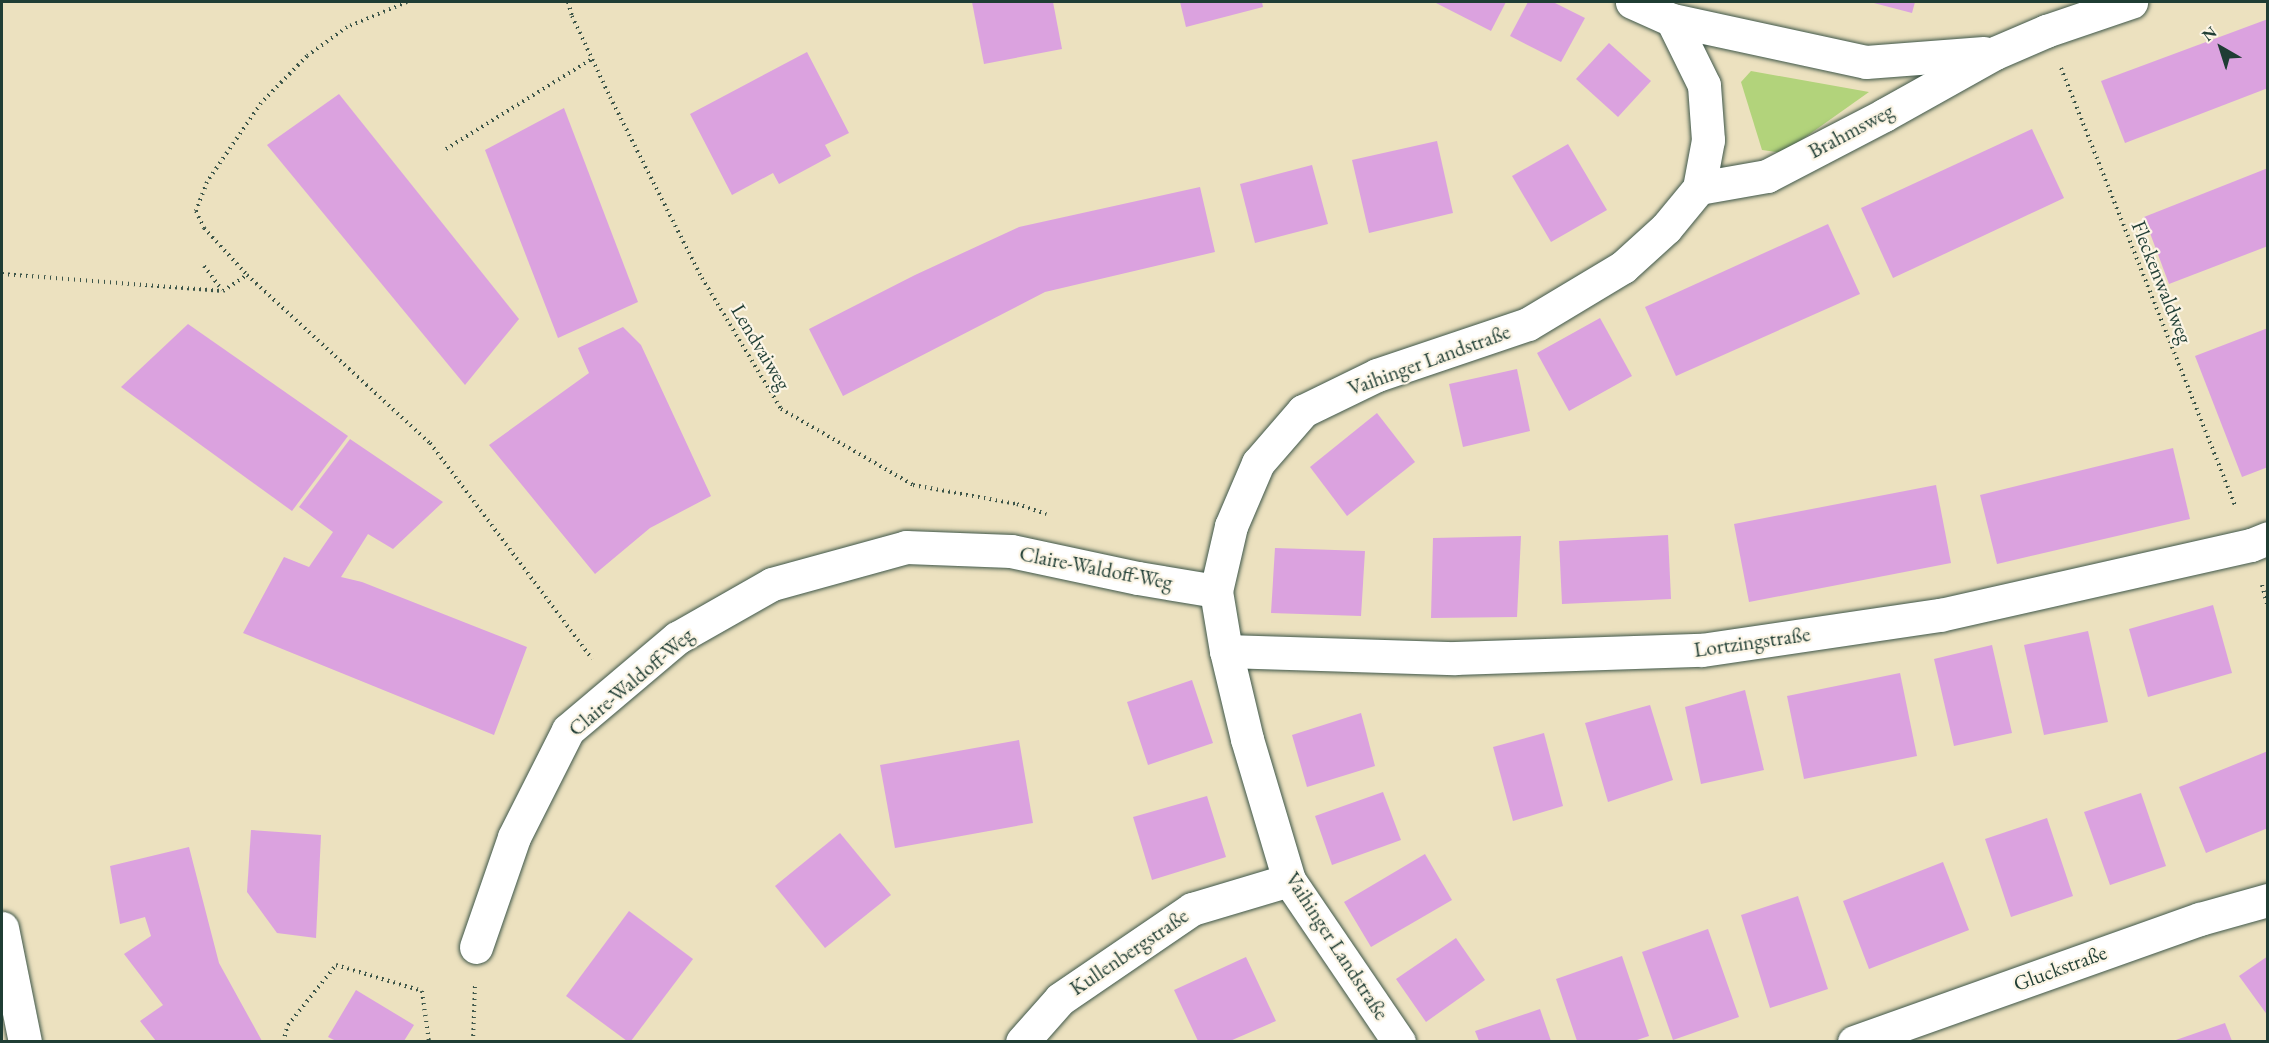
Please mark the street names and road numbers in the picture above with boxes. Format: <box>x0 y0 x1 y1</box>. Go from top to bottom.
street label: Brahmsweg <box>1804 98 1898 164</box>
street label: Fleckenwaldweg <box>2126 217 2198 347</box>
street label: Lendvaiweg <box>726 299 796 395</box>
street label: Vaihinger Landstraße <box>1344 319 1514 401</box>
street label: Claire-Waldoff-Weg <box>1017 541 1175 595</box>
street label: Lortzingstraße <box>1692 621 1812 663</box>
street label: Claire-Waldoff-Weg <box>563 622 699 742</box>
street label: Vaihinger Landstraße <box>1280 867 1394 1025</box>
street label: Kullenbergstraße <box>1065 903 1193 1001</box>
street label: Gluckstraße <box>2010 940 2110 996</box>

